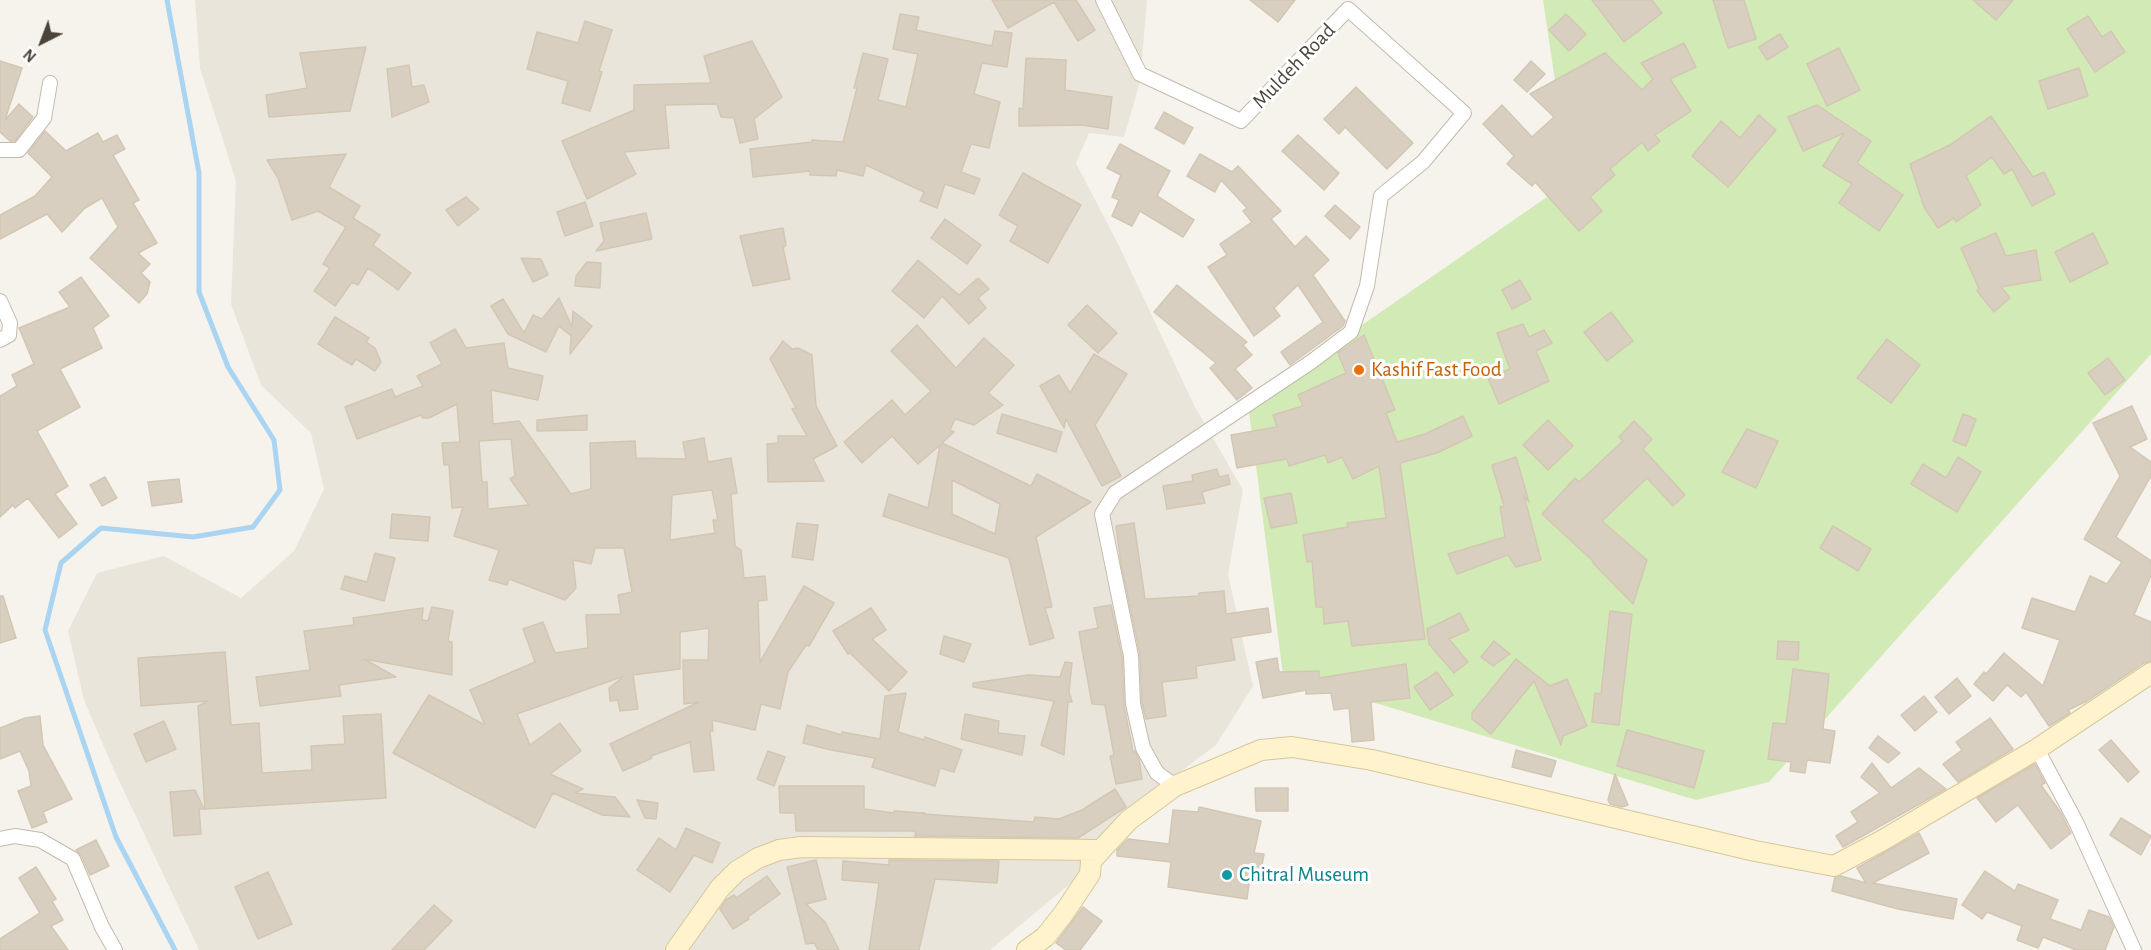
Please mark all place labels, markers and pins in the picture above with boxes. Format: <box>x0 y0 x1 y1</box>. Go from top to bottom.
place label: Kashif Fast Food <box>1371 357 1502 383</box>
marker: Kashif Fast Food <box>1352 363 1366 377</box>
place label: Chitral Museum <box>1239 862 1369 888</box>
marker: Chitral Museum <box>1220 868 1234 882</box>

